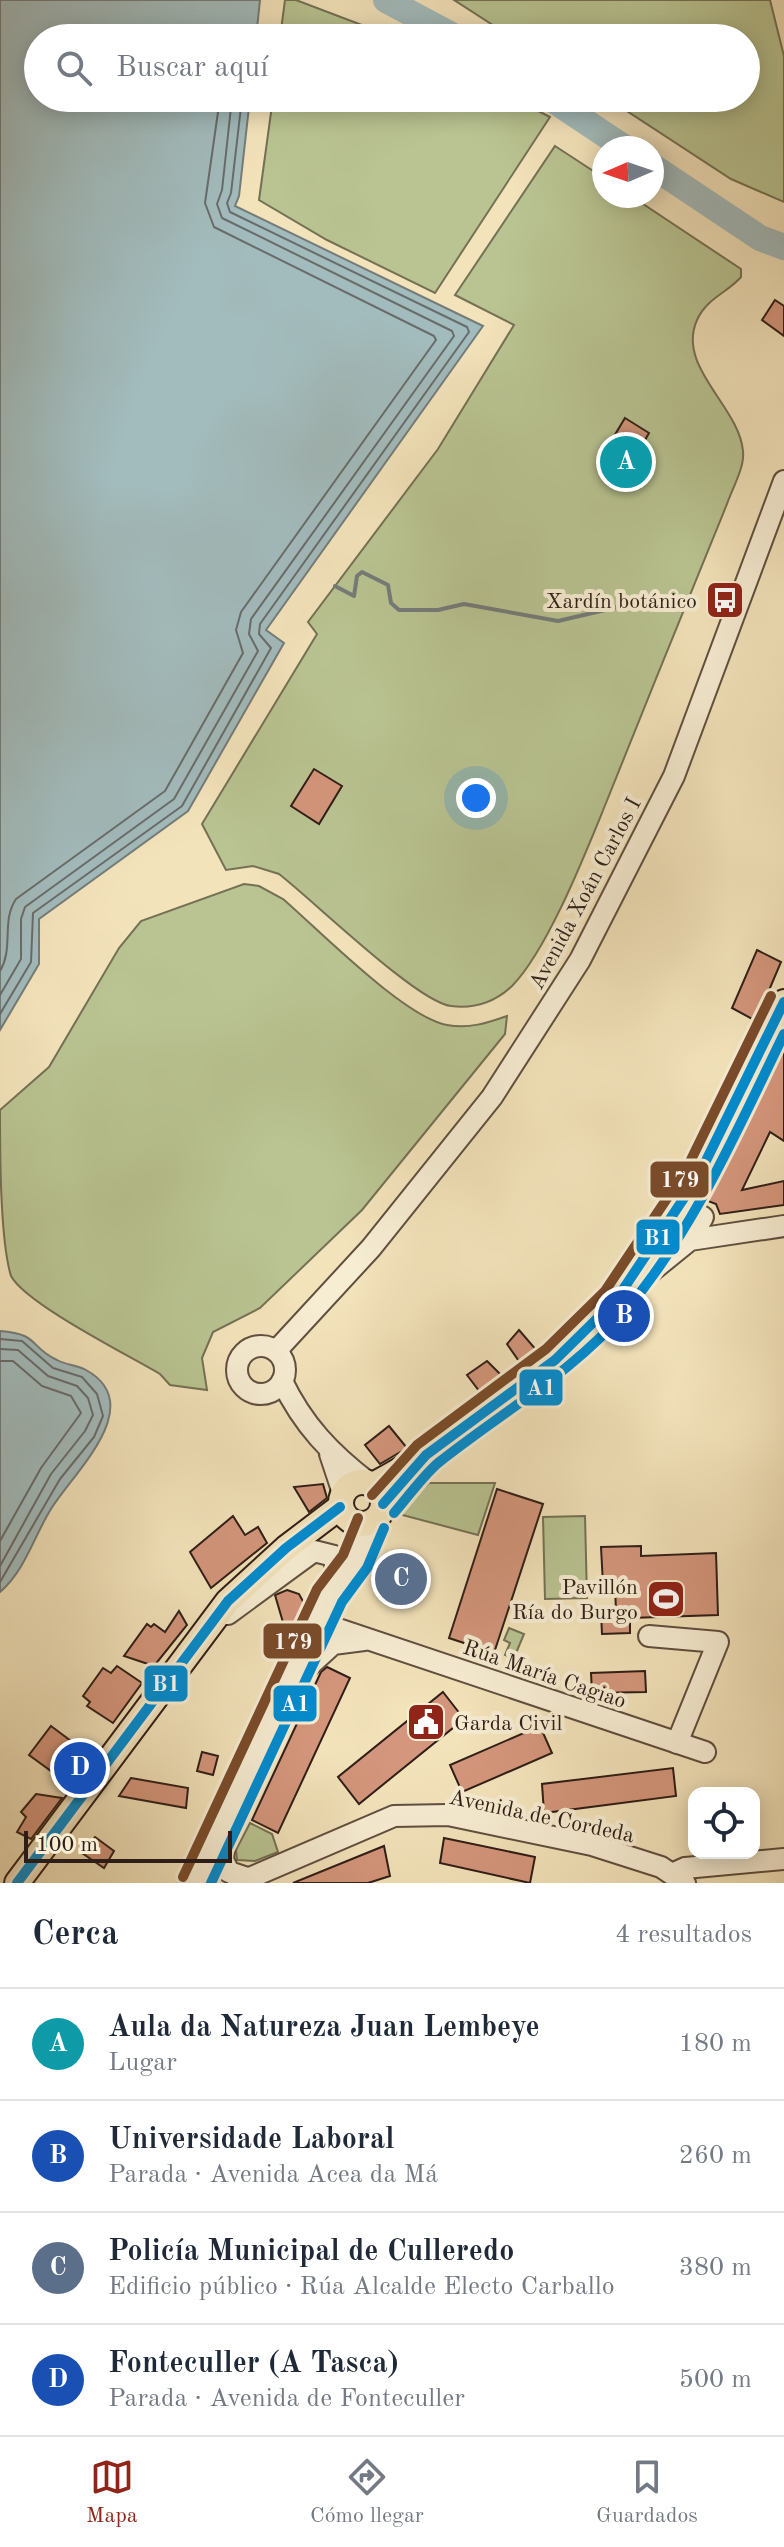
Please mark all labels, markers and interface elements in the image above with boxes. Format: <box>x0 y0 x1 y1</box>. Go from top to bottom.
search box <box>24 24 760 112</box>
icon: search <box>52 46 96 90</box>
text: Buscar aquí <box>116 53 268 83</box>
north arrow <box>592 136 664 208</box>
pin: A <box>600 432 652 492</box>
bus stop icon: Xardín botánico <box>704 579 746 621</box>
place label: Xardín botánico <box>546 591 697 613</box>
your location <box>456 778 496 818</box>
street label: Avenida Xoán Carlos I <box>526 794 646 994</box>
line badge: 179 <box>649 1160 710 1199</box>
text: 179 <box>661 1170 699 1192</box>
line badge: B1 <box>635 1218 681 1256</box>
text: B1 <box>644 1228 672 1250</box>
pin: B <box>598 1286 650 1346</box>
line badge: A1 <box>518 1368 564 1407</box>
text: A1 <box>526 1378 556 1400</box>
pin: C <box>375 1549 427 1609</box>
place label: Pavillón Ría do Burgo <box>512 1577 638 1624</box>
sports icon: Pavillón Ría do Burgo <box>645 1578 687 1620</box>
line badge: 179 <box>262 1622 323 1660</box>
text: 179 <box>274 1632 312 1654</box>
street label: Rúa María Cagiao <box>460 1637 629 1713</box>
line badge: B1 <box>143 1664 189 1703</box>
text: B1 <box>152 1674 180 1696</box>
line badge: A1 <box>272 1684 318 1723</box>
text: A1 <box>280 1694 310 1716</box>
public building icon: Garda Civil <box>405 1701 447 1743</box>
place label: Garda Civil <box>454 1713 563 1735</box>
pin: D <box>54 1738 106 1798</box>
street label: Avenida de Cordeda <box>447 1787 636 1847</box>
map controls <box>688 1787 760 1859</box>
button: locate <box>688 1787 760 1859</box>
scale bar <box>24 1827 232 1863</box>
text: 100 m <box>36 1834 98 1856</box>
text: Cerca <box>32 1918 118 1952</box>
text: 4 resultados <box>615 1922 752 1948</box>
text: Aula da Natureza Juan Lembeye <box>108 2013 540 2043</box>
text: A <box>48 2031 68 2057</box>
text: 180 m <box>679 2031 752 2057</box>
text: Lugar <box>108 2050 177 2076</box>
text: Universidade Laboral <box>108 2125 394 2155</box>
text: B <box>49 2143 67 2169</box>
text: 260 m <box>679 2143 752 2169</box>
text: Parada · Avenida Acea da Má <box>108 2162 438 2188</box>
text: Policía Municipal de Culleredo <box>108 2237 514 2267</box>
text: C <box>49 2255 67 2281</box>
text: 380 m <box>679 2255 752 2281</box>
text: Edificio público · Rúa Alcalde Electo Carballo <box>108 2274 615 2300</box>
text: Fonteculler (A Tasca) <box>108 2349 399 2379</box>
text: D <box>48 2367 68 2393</box>
text: 500 m <box>679 2367 752 2393</box>
text: Parada · Avenida de Fonteculler <box>108 2386 465 2412</box>
tab: Mapa <box>86 2455 138 2530</box>
tab: Cómo llegar <box>310 2455 424 2530</box>
tab: Guardados <box>596 2455 698 2530</box>

